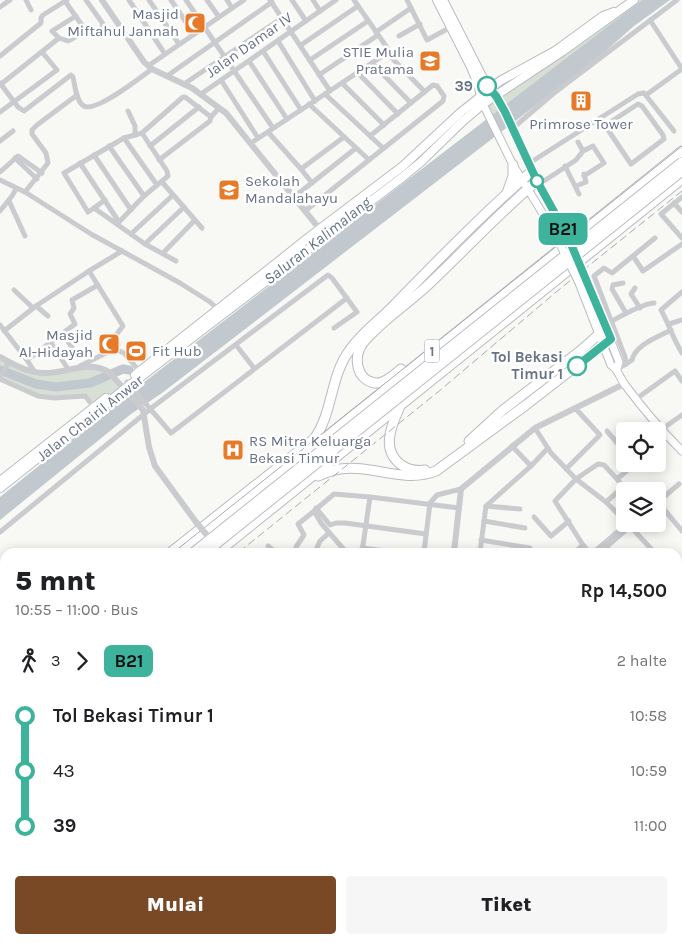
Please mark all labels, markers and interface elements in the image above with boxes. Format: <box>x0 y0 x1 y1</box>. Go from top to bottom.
place label: Masjid Miftahul Jannah <box>67 5 179 40</box>
street label: Jalan Damar IV <box>202 8 296 81</box>
mosque icon: Masjid Miftahul Jannah <box>183 11 207 35</box>
place label: STIE Mulia Pratama <box>343 43 414 78</box>
school or university icon: STIE Mulia Pratama <box>418 49 442 73</box>
marker: 39 <box>477 76 497 96</box>
place label: 39 <box>455 77 473 95</box>
building icon: Primrose Tower <box>569 89 593 113</box>
place label: Primrose Tower <box>529 115 633 133</box>
place label: Sekolah Mandalahayu <box>245 172 338 207</box>
unlabelled marker <box>530 174 544 188</box>
school or university icon: Sekolah Mandalahayu <box>217 178 241 202</box>
water label: Saluran Kalimalang <box>260 192 375 288</box>
line badge: B21 <box>534 213 592 245</box>
text: B21 <box>549 218 577 240</box>
place label: Masjid Al-Hidayah <box>19 326 93 361</box>
mosque icon: Masjid Al-Hidayah <box>97 332 121 356</box>
sports icon: Fit Hub <box>124 339 148 363</box>
road number: 1 <box>424 340 440 362</box>
place label: Fit Hub <box>152 342 202 360</box>
place label: Tol Bekasi Timur 1 <box>491 348 563 383</box>
marker: Tol Bekasi Timur 1 <box>567 356 587 376</box>
street label: Jalan Chairil Anwar <box>33 370 147 465</box>
map controls <box>616 422 666 532</box>
button: locate <box>616 422 666 472</box>
place label: RS Mitra Keluarga Bekasi Timur <box>249 432 371 467</box>
hospital icon: RS Mitra Keluarga Bekasi Timur <box>221 438 245 462</box>
button: layers <box>616 482 666 532</box>
text: 5 mnt <box>15 564 96 597</box>
text: Rp 14,500 <box>580 580 667 602</box>
text: 10:55 – 11:00 · Bus <box>15 600 138 619</box>
icon: walk <box>15 647 43 675</box>
icon: forward <box>68 647 96 675</box>
text: B21 <box>114 650 143 672</box>
text: 3 <box>51 651 60 670</box>
text: 2 halte <box>617 651 667 670</box>
text: Tol Bekasi Timur 1 <box>53 705 214 727</box>
text: 10:58 <box>630 706 667 725</box>
text: 43 <box>53 760 75 782</box>
text: 10:59 <box>630 761 667 780</box>
text: 39 <box>53 815 76 837</box>
text: 11:00 <box>634 816 667 835</box>
button: Mulai <box>15 876 336 934</box>
button: Tiket <box>346 876 667 934</box>

